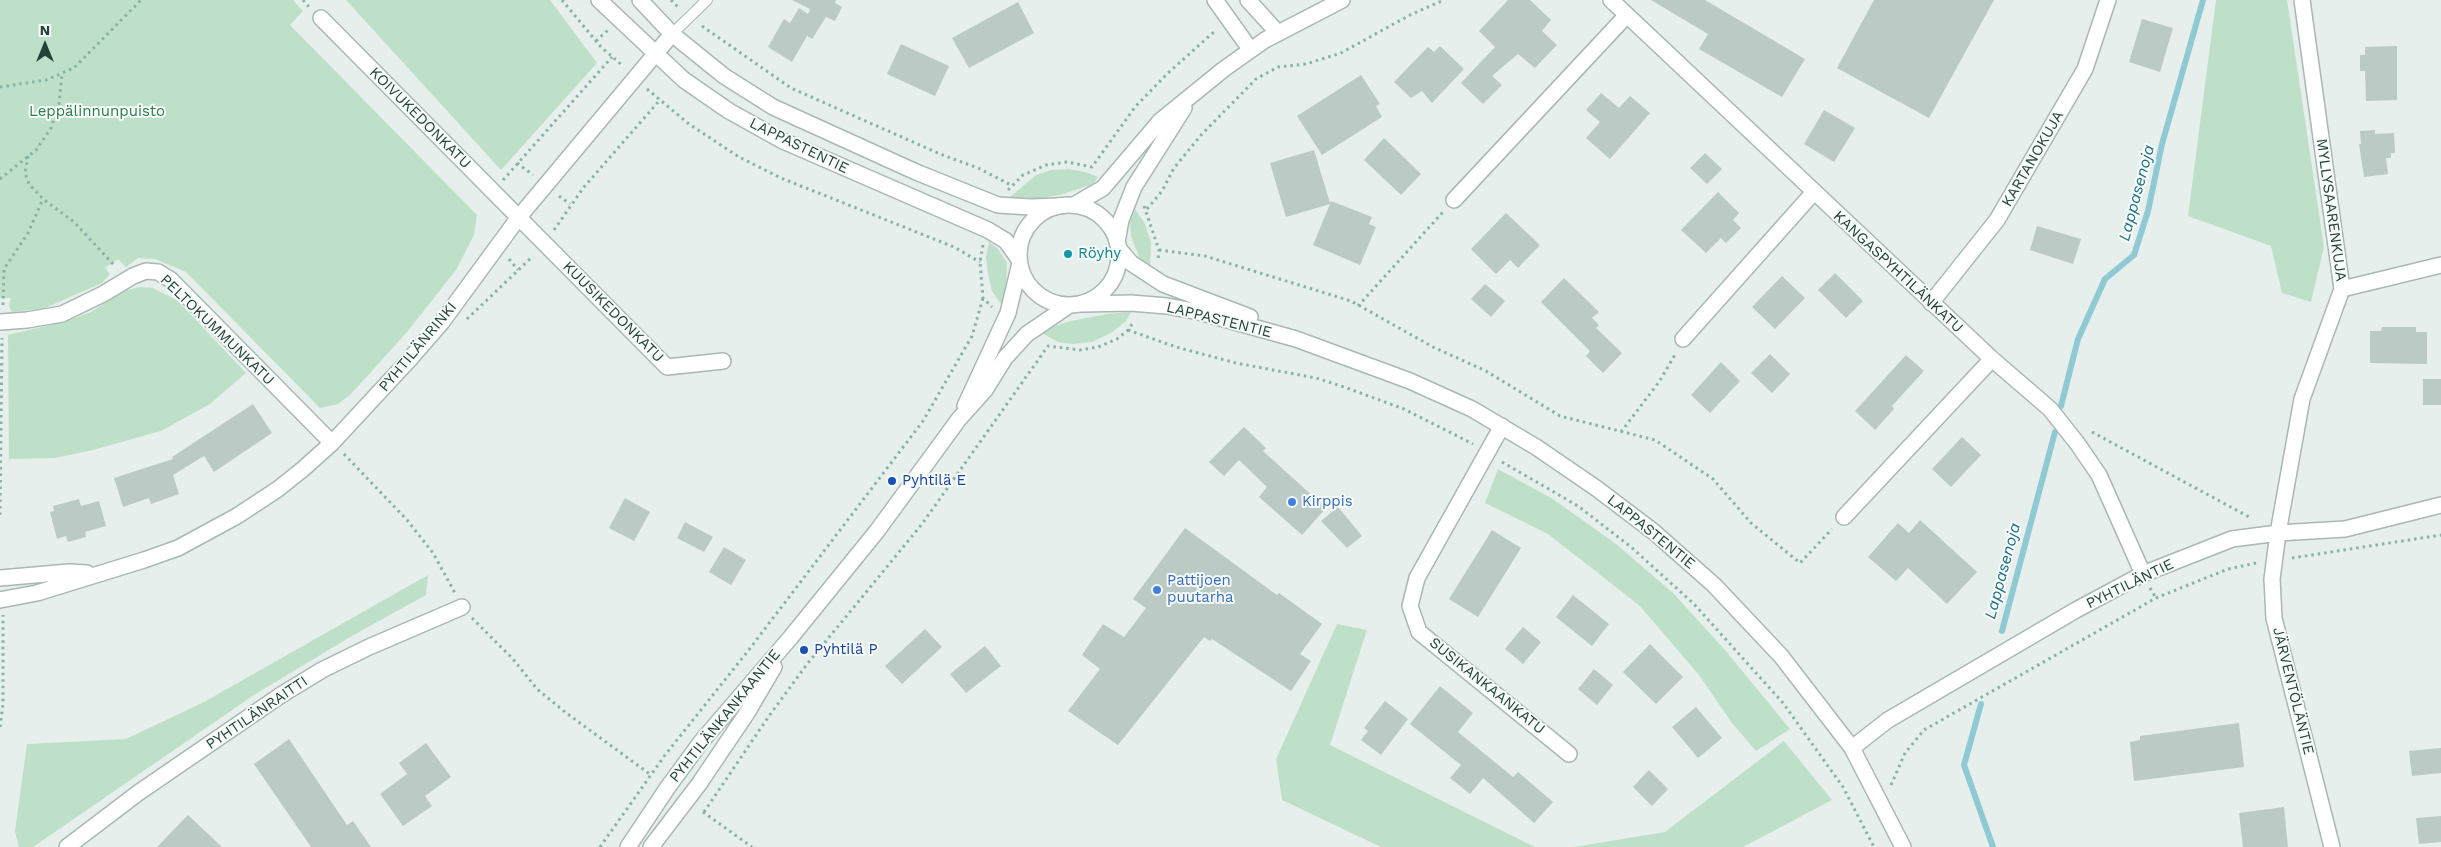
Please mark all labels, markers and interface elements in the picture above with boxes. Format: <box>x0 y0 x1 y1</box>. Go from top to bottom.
north arrow <box>20 20 70 70</box>
text: N <box>40 22 50 38</box>
street label: KOIVUKEDONKATU <box>366 64 474 172</box>
park label: Leppälinnunpuisto <box>29 103 165 121</box>
street label: KARTANOKUJA <box>1998 108 2068 210</box>
street label: LAPPASTENTIE <box>746 114 852 178</box>
street label: MYLLYSAARENKUJA <box>2312 137 2350 283</box>
water label: Lappasenoja <box>2115 143 2159 243</box>
street label: KANGASPYHTILÄNKATU <box>1829 207 1967 337</box>
place label: Röyhy <box>1078 245 1121 263</box>
marker: Röyhy <box>1062 248 1074 260</box>
street label: KUUSIKEDONKATU <box>559 258 667 366</box>
street label: PELTOKUMMUNKATU <box>156 271 278 389</box>
street label: LAPPASTENTIE <box>1164 298 1274 342</box>
street label: PYHTILÄNRINKI <box>375 299 461 395</box>
place label: Pyhtilä E <box>902 472 966 490</box>
marker: Pyhtilä E <box>886 475 898 487</box>
street label: LAPPASTENTIE <box>1603 491 1699 573</box>
place label: Kirppis <box>1302 493 1353 511</box>
marker: Kirppis <box>1286 496 1298 508</box>
water label: Lappasenoja <box>1981 521 2025 621</box>
street label: PYHTILÄNTIE <box>2083 555 2177 613</box>
place label: Pattijoen puutarha <box>1167 572 1234 607</box>
marker: Pattijoen puutarha <box>1151 584 1163 596</box>
street label: JÄRVENTÖLÄNTIE <box>2268 625 2318 757</box>
street label: SUSIKANKAANKATU <box>1425 634 1549 738</box>
place label: Pyhtilä P <box>814 641 878 659</box>
marker: Pyhtilä P <box>798 644 810 656</box>
street label: PYHTILÄNKANKAANTIE <box>666 646 784 786</box>
street label: PYHTILÄNRAITTI <box>203 672 311 754</box>

